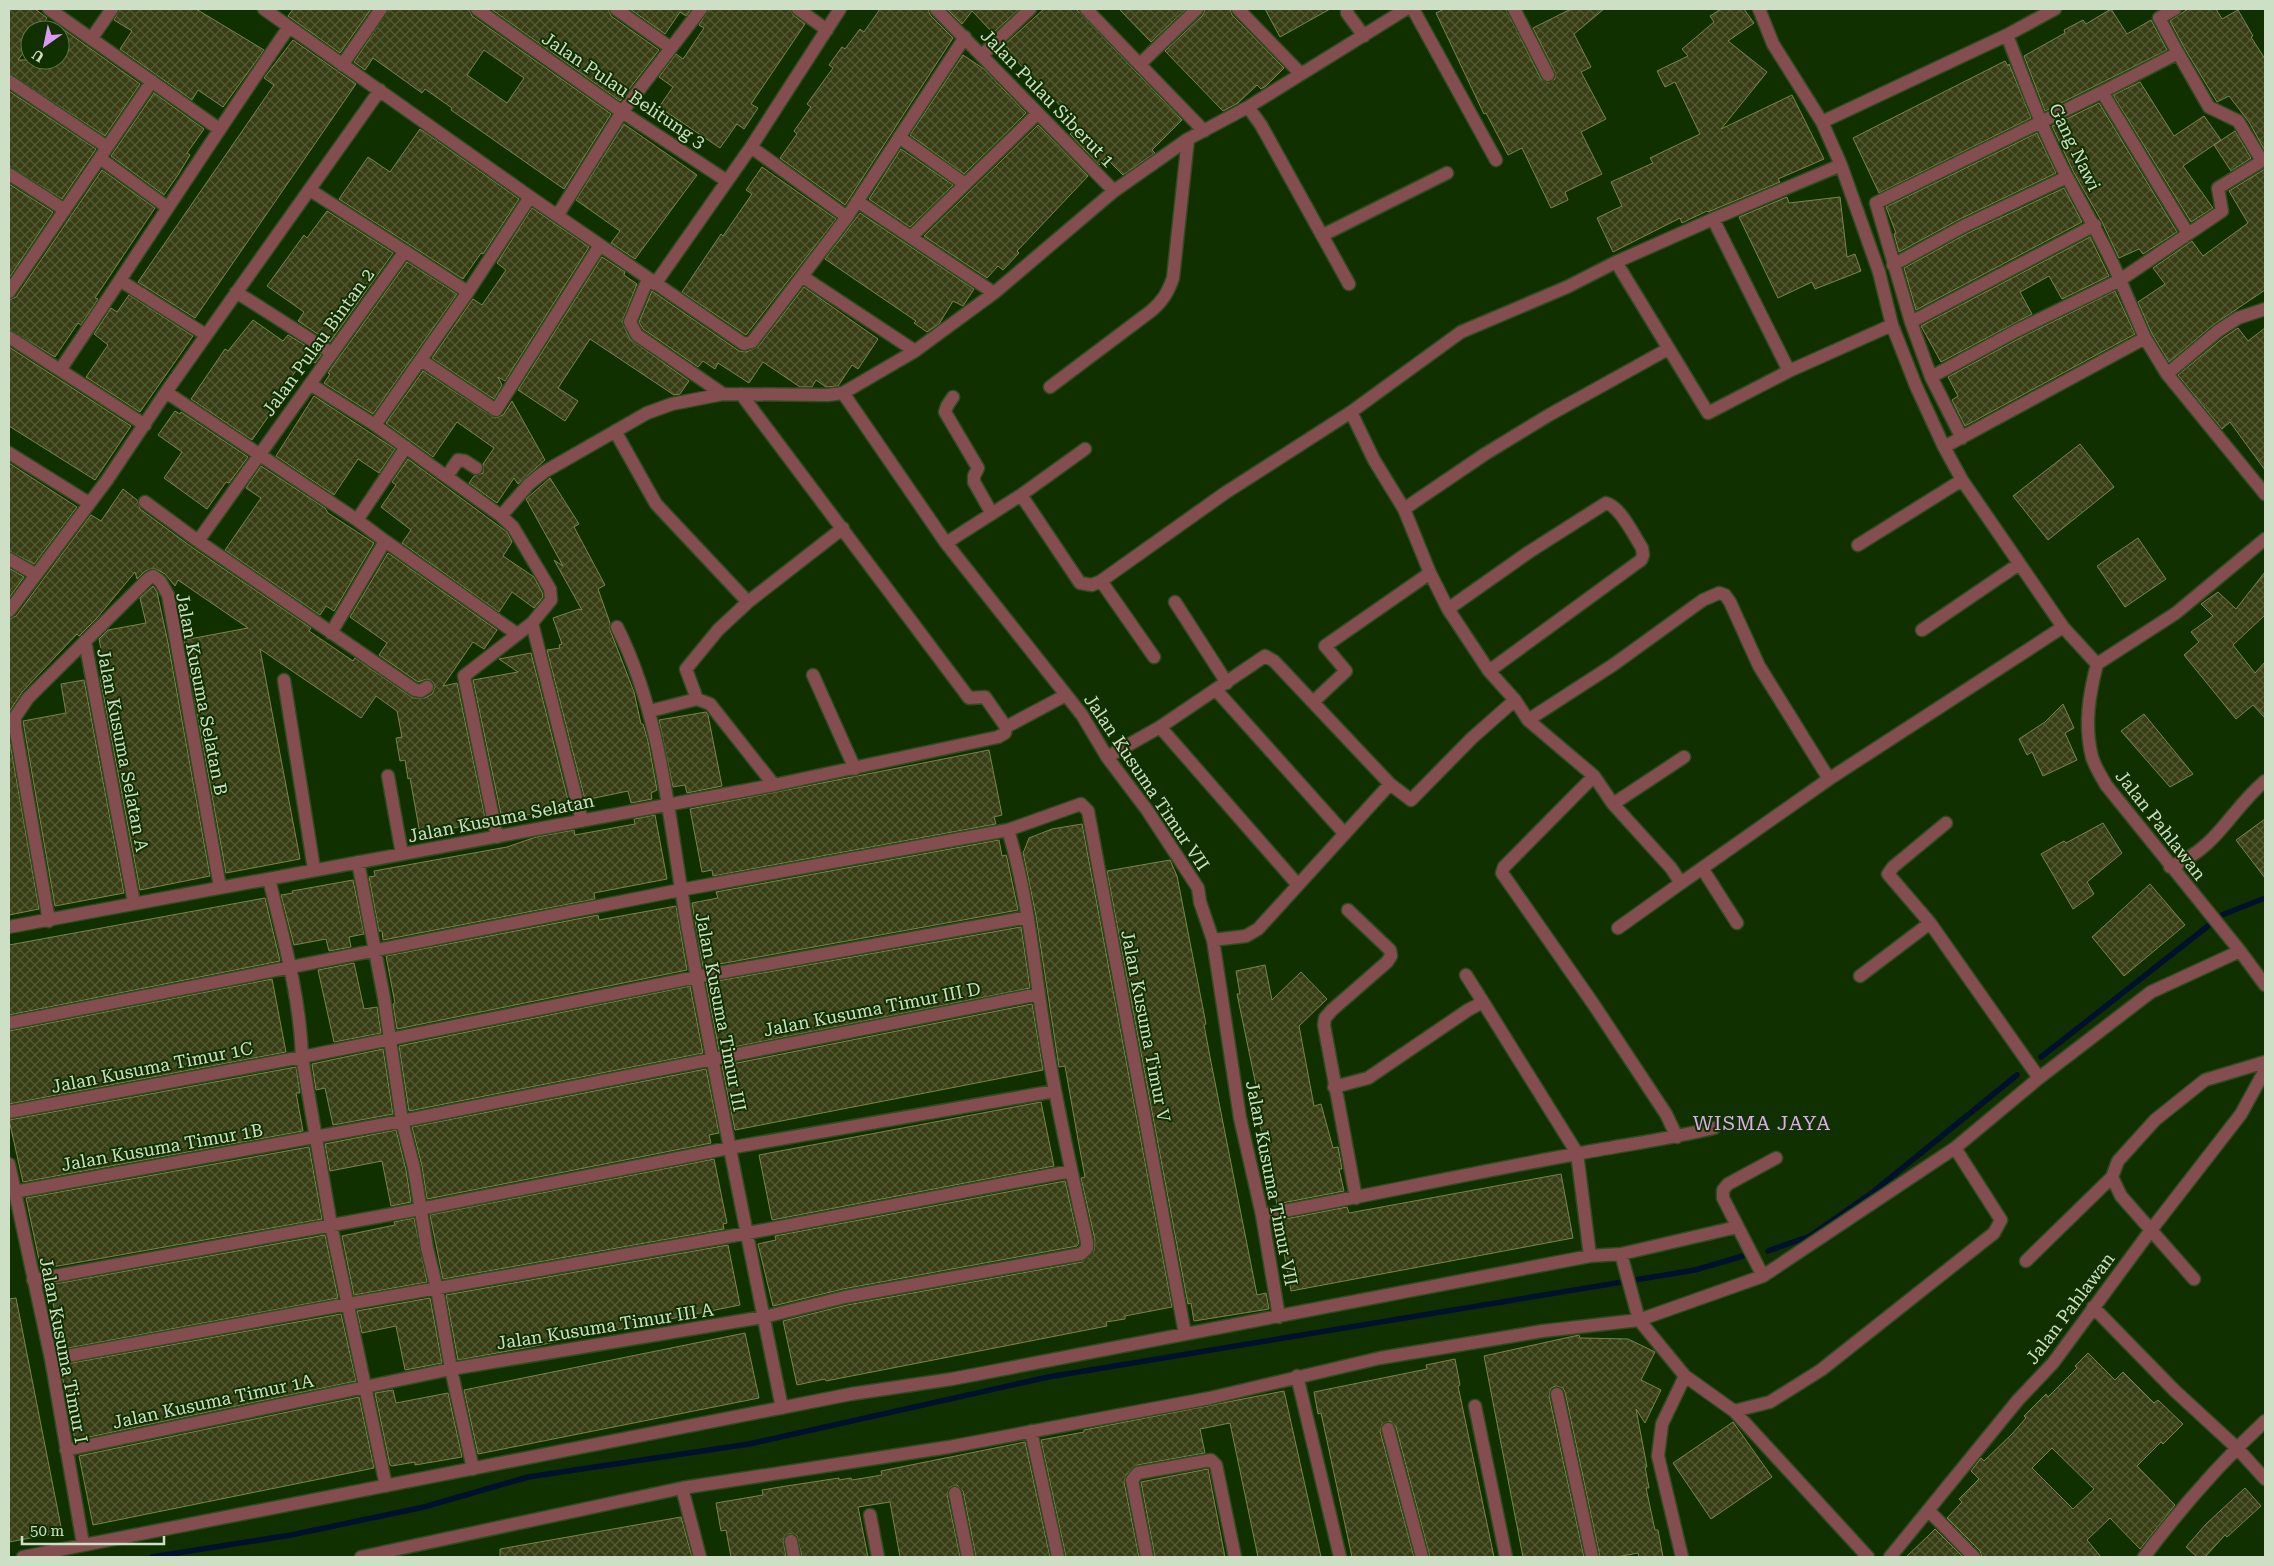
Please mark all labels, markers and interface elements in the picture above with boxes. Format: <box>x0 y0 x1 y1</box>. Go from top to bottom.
north arrow <box>20 20 70 70</box>
street label: Jalan Pulau Siberut 1 <box>977 25 1119 171</box>
street label: Jalan Pulau Belitung 3 <box>538 27 710 153</box>
text: U <box>29 46 47 66</box>
street label: Gang Nawi <box>2045 100 2105 194</box>
street label: Jalan Pulau Bintan 2 <box>257 264 379 420</box>
street label: Jalan Kusuma Selatan B <box>172 591 232 797</box>
street label: Jalan Kusuma Selatan A <box>93 647 153 854</box>
street label: Jalan Kusuma Timur VII <box>1080 690 1214 874</box>
street label: Jalan Pahlawan <box>2111 766 2211 885</box>
street label: Jalan Kusuma Selatan <box>406 790 596 846</box>
street label: Jalan Kusuma Timur III <box>691 911 751 1113</box>
street label: Jalan Kusuma Timur V <box>1117 928 1175 1124</box>
street label: Jalan Kusuma Timur III D <box>761 978 983 1040</box>
street label: Jalan Kusuma Timur 1C <box>49 1037 255 1097</box>
street label: Jalan Kusuma Timur VII <box>1242 1079 1302 1287</box>
district label: WISMA JAYA <box>1693 1111 1831 1135</box>
street label: Jalan Kusuma Timur 1B <box>59 1119 265 1175</box>
street label: Jalan Pahlawan <box>2021 1248 2119 1368</box>
street label: Jalan Kusuma Timur I <box>36 1255 92 1445</box>
street label: Jalan Kusuma Timur III A <box>495 1298 716 1354</box>
street label: Jalan Kusuma Timur 1A <box>111 1369 316 1433</box>
scale bar <box>22 1514 165 1546</box>
text: 50 m <box>30 1522 65 1540</box>

